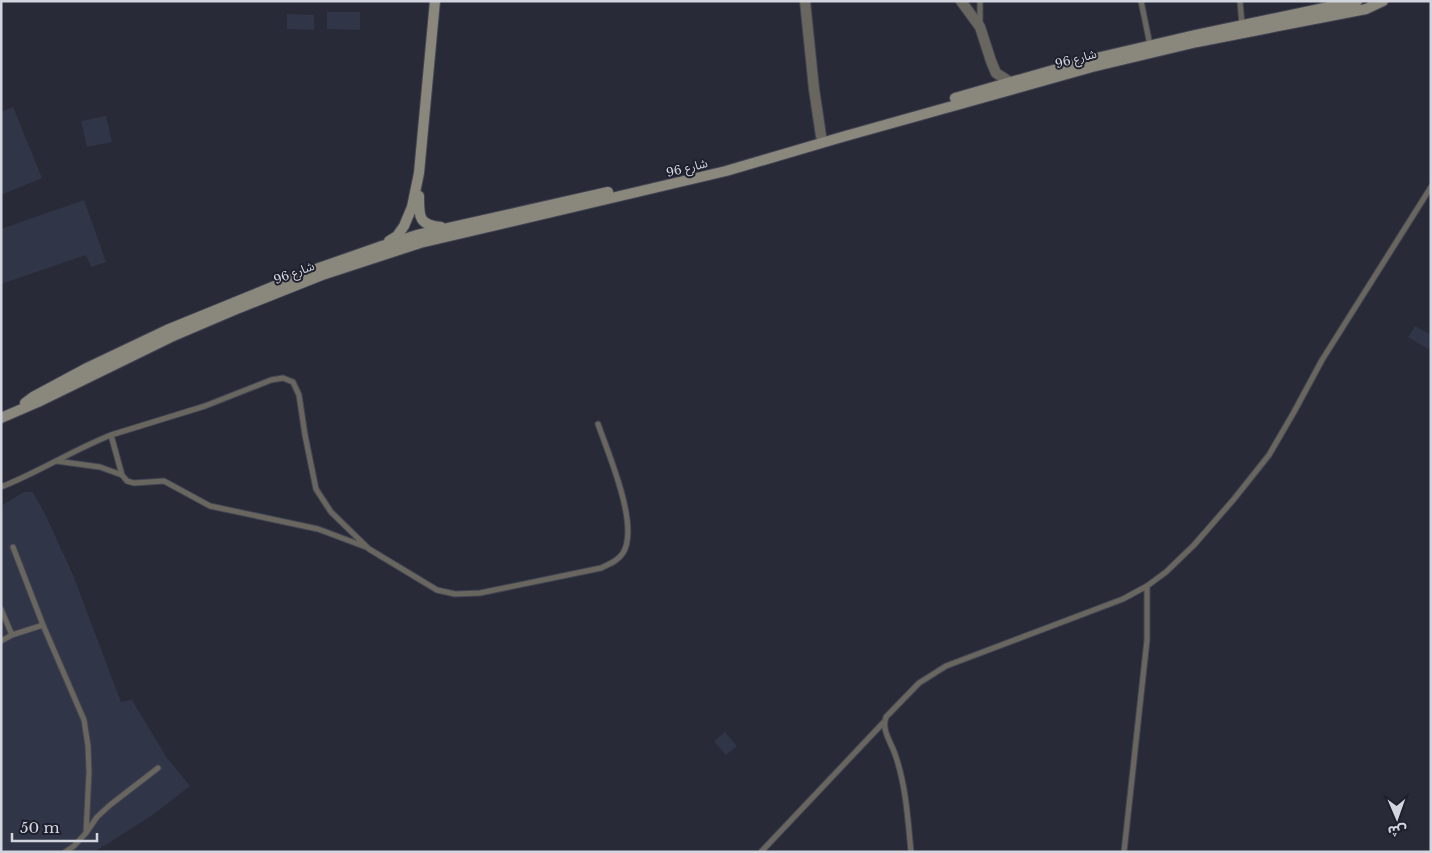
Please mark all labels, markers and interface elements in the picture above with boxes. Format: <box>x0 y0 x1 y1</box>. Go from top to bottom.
street label: شارع 96 <box>1054 46 1099 73</box>
street label: شارع 96 <box>665 155 710 182</box>
street label: شارع 96 <box>271 258 317 289</box>
north arrow <box>1372 793 1422 843</box>
scale bar <box>12 810 98 842</box>
text: 50 m <box>20 818 60 837</box>
text: ش <box>1388 822 1407 840</box>

